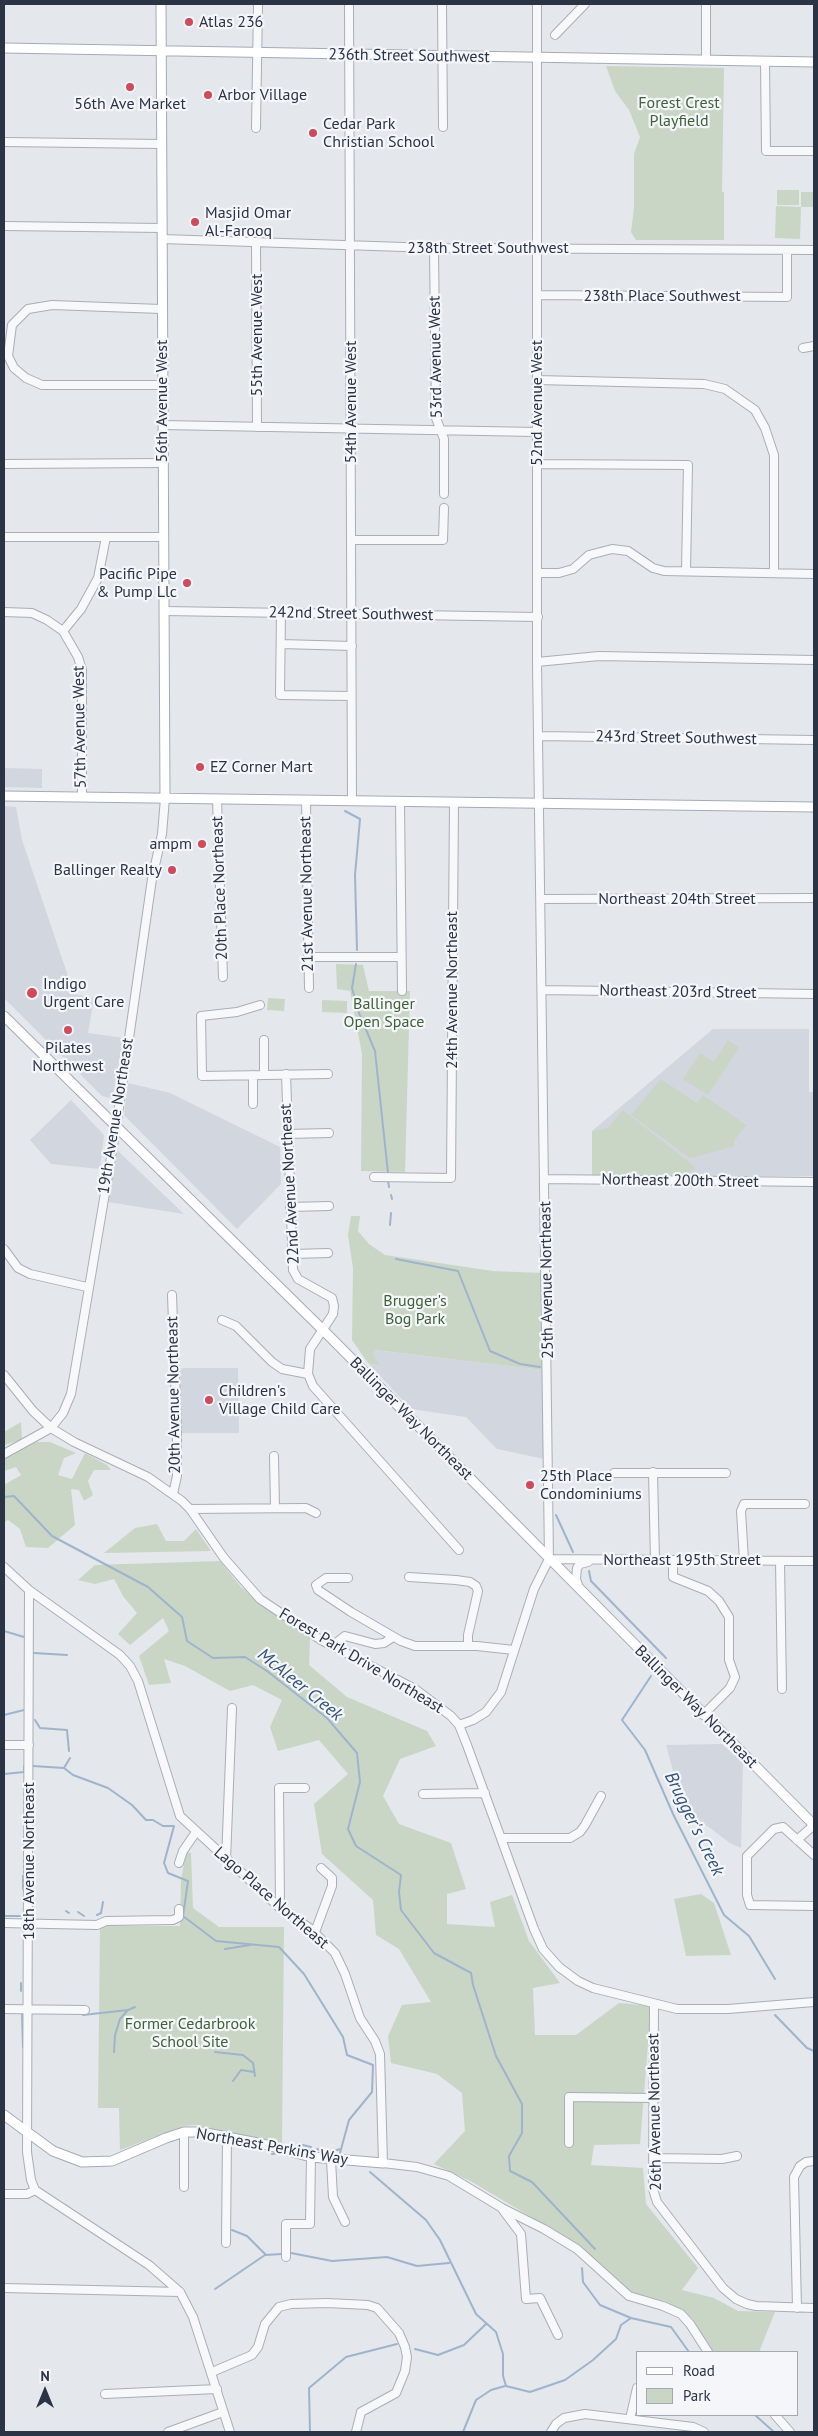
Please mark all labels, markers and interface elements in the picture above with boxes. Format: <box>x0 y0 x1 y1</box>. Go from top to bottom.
place label: Atlas 236 <box>199 12 263 32</box>
marker: Atlas 236 <box>183 16 195 28</box>
street label: 236th Street Southwest <box>328 45 490 67</box>
marker: 56th Ave Market <box>124 81 136 93</box>
place label: Arbor Village <box>218 85 307 105</box>
marker: Arbor Village <box>202 89 214 101</box>
park label: Forest Crest Playfield <box>638 93 720 131</box>
place label: 56th Ave Market <box>74 94 186 114</box>
place label: Cedar Park Christian School <box>323 114 434 152</box>
marker: Cedar Park Christian School <box>307 127 319 139</box>
place label: Masjid Omar Al-Farooq <box>205 203 291 241</box>
marker: Masjid Omar Al-Farooq <box>189 216 201 228</box>
street label: 238th Street Southwest <box>407 238 569 258</box>
street label: 55th Avenue West <box>247 274 267 396</box>
street label: 238th Place Southwest <box>583 286 741 306</box>
street label: 53rd Avenue West <box>425 295 447 419</box>
street label: 56th Avenue West <box>152 340 172 462</box>
street label: 52nd Avenue West <box>527 340 547 466</box>
street label: 54th Avenue West <box>341 341 361 463</box>
place label: Pacific Pipe & Pump Llc <box>97 564 177 602</box>
marker: Pacific Pipe & Pump Llc <box>181 577 193 589</box>
street label: 242nd Street Southwest <box>269 603 433 625</box>
street label: 57th Avenue West <box>69 666 91 788</box>
street label: 243rd Street Southwest <box>595 727 757 749</box>
place label: EZ Corner Mart <box>210 757 313 777</box>
marker: EZ Corner Mart <box>194 761 206 773</box>
street label: 20th Place Northeast <box>208 816 232 960</box>
street label: 21st Avenue Northeast <box>296 816 318 972</box>
place label: ampm <box>149 834 192 854</box>
marker: ampm <box>196 838 208 850</box>
place label: Ballinger Realty <box>54 860 162 880</box>
marker: Ballinger Realty <box>166 864 178 876</box>
street label: Northeast 204th Street <box>598 889 756 909</box>
street label: 24th Avenue Northeast <box>442 911 462 1069</box>
place label: Indigo Urgent Care <box>43 974 124 1012</box>
street label: Northeast 203rd Street <box>599 981 757 1003</box>
marker: Indigo Urgent Care <box>25 986 39 1000</box>
park label: Ballinger Open Space <box>344 994 424 1032</box>
marker: Pilates Northwest <box>62 1024 74 1036</box>
street label: 19th Avenue Northeast <box>94 1037 138 1195</box>
place label: Pilates Northwest <box>32 1038 104 1076</box>
street label: 22nd Avenue Northeast <box>276 1103 304 1265</box>
street label: Northeast 200th Street <box>601 1170 759 1192</box>
street label: 25th Avenue Northeast <box>536 1201 558 1359</box>
park label: Brugger's Bog Park <box>383 1291 447 1329</box>
street label: 20th Avenue Northeast <box>163 1316 185 1474</box>
street label: Ballinger Way Northeast <box>346 1354 476 1484</box>
place label: Children's Village Child Care <box>219 1381 341 1419</box>
marker: Children's Village Child Care <box>203 1394 215 1406</box>
place label: 25th Place Condominiums <box>540 1466 642 1504</box>
marker: 25th Place Condominiums <box>524 1479 536 1491</box>
street label: Northeast 195th Street <box>603 1550 761 1570</box>
street label: Forest Park Drive Northeast <box>275 1604 447 1718</box>
street label: Ballinger Way Northeast <box>631 1642 761 1772</box>
water label: McAleer Creek <box>253 1644 347 1726</box>
water label: Brugger's Creek <box>660 1768 728 1880</box>
street label: 18th Avenue Northeast <box>19 1782 39 1940</box>
street label: Lago Place Northeast <box>210 1843 332 1953</box>
park label: Former Cedarbrook School Site <box>125 2014 255 2052</box>
street label: 26th Avenue Northeast <box>644 2033 666 2191</box>
street label: Northeast Perkins Way <box>195 2124 349 2170</box>
legend <box>636 2351 798 2416</box>
text: Road <box>683 2361 715 2380</box>
north arrow <box>20 2366 70 2416</box>
text: N <box>40 2367 50 2385</box>
text: Park <box>683 2386 711 2405</box>

